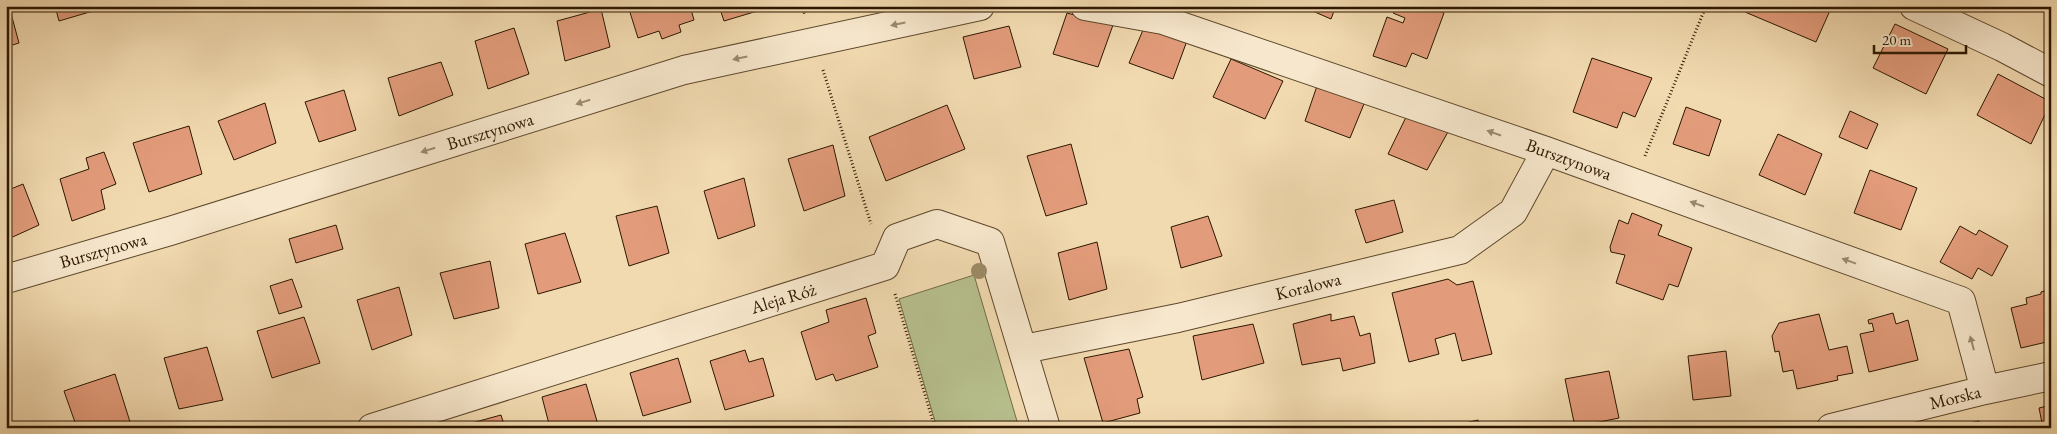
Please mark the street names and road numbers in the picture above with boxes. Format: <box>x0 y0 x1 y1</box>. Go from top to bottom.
street label: Bursztynowa <box>444 107 537 155</box>
street label: Bursztynowa <box>1523 133 1616 185</box>
street label: Bursztynowa <box>57 226 150 273</box>
street label: Koralowa <box>1273 267 1344 305</box>
street label: Aleja Róż <box>747 277 819 319</box>
street label: Morska <box>1927 379 1984 414</box>

